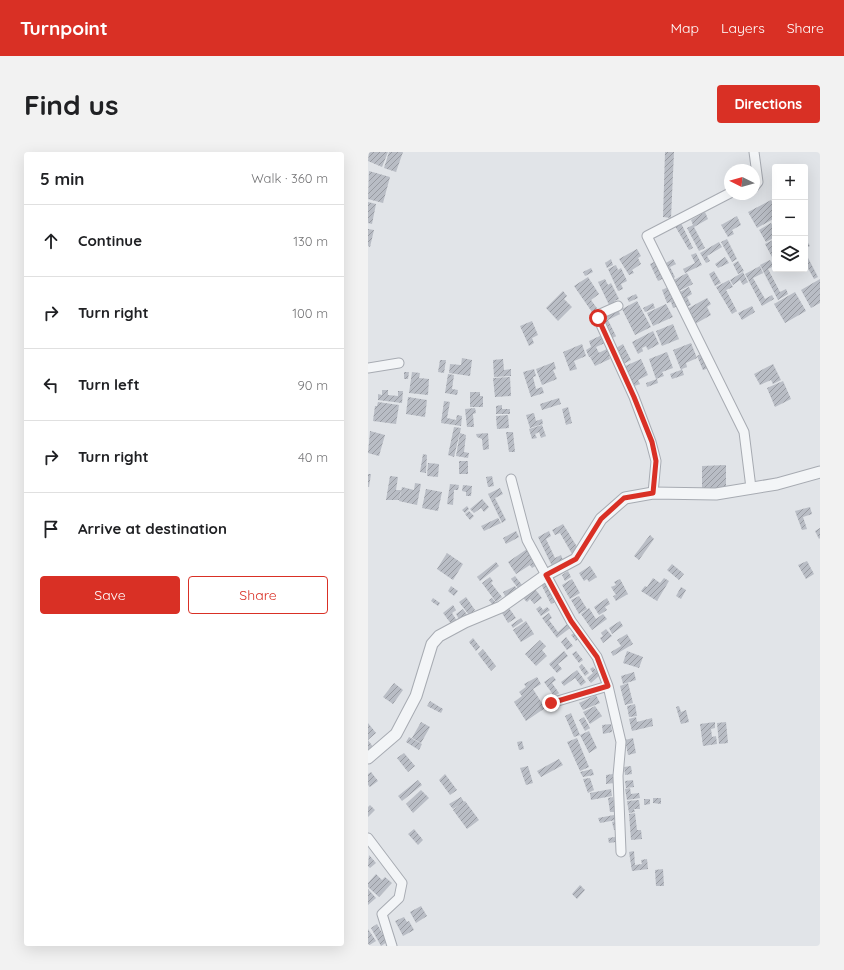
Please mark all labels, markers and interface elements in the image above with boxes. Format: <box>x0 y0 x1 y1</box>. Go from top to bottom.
text: Turnpoint <box>20 16 108 40</box>
text: Map <box>670 19 699 37</box>
text: Layers <box>721 19 765 37</box>
text: Share <box>787 19 824 37</box>
button: Directions <box>717 85 820 123</box>
text: Find us <box>24 87 118 122</box>
north arrow <box>724 164 760 200</box>
map controls <box>772 164 808 272</box>
button: + <box>772 164 808 200</box>
text: 5 min <box>40 168 84 189</box>
text: Walk · 360 m <box>251 170 328 186</box>
button: − <box>772 200 808 236</box>
icon: ahead <box>40 230 62 252</box>
text: Continue <box>78 231 142 250</box>
text: 130 m <box>293 233 328 249</box>
button: layers <box>772 236 808 272</box>
icon: right <box>40 302 62 324</box>
text: Turn right <box>78 303 149 322</box>
text: 100 m <box>292 305 328 321</box>
route start <box>589 309 607 327</box>
icon: left <box>40 374 62 396</box>
text: Turn left <box>78 375 140 394</box>
text: 90 m <box>298 377 328 393</box>
icon: right <box>40 446 62 468</box>
text: Turn right <box>78 447 149 466</box>
text: 40 m <box>298 449 328 465</box>
icon: arrive <box>40 518 62 540</box>
text: Arrive at destination <box>78 519 227 538</box>
button: Save <box>40 576 180 614</box>
button: Share <box>188 576 328 614</box>
route end <box>542 694 560 712</box>

